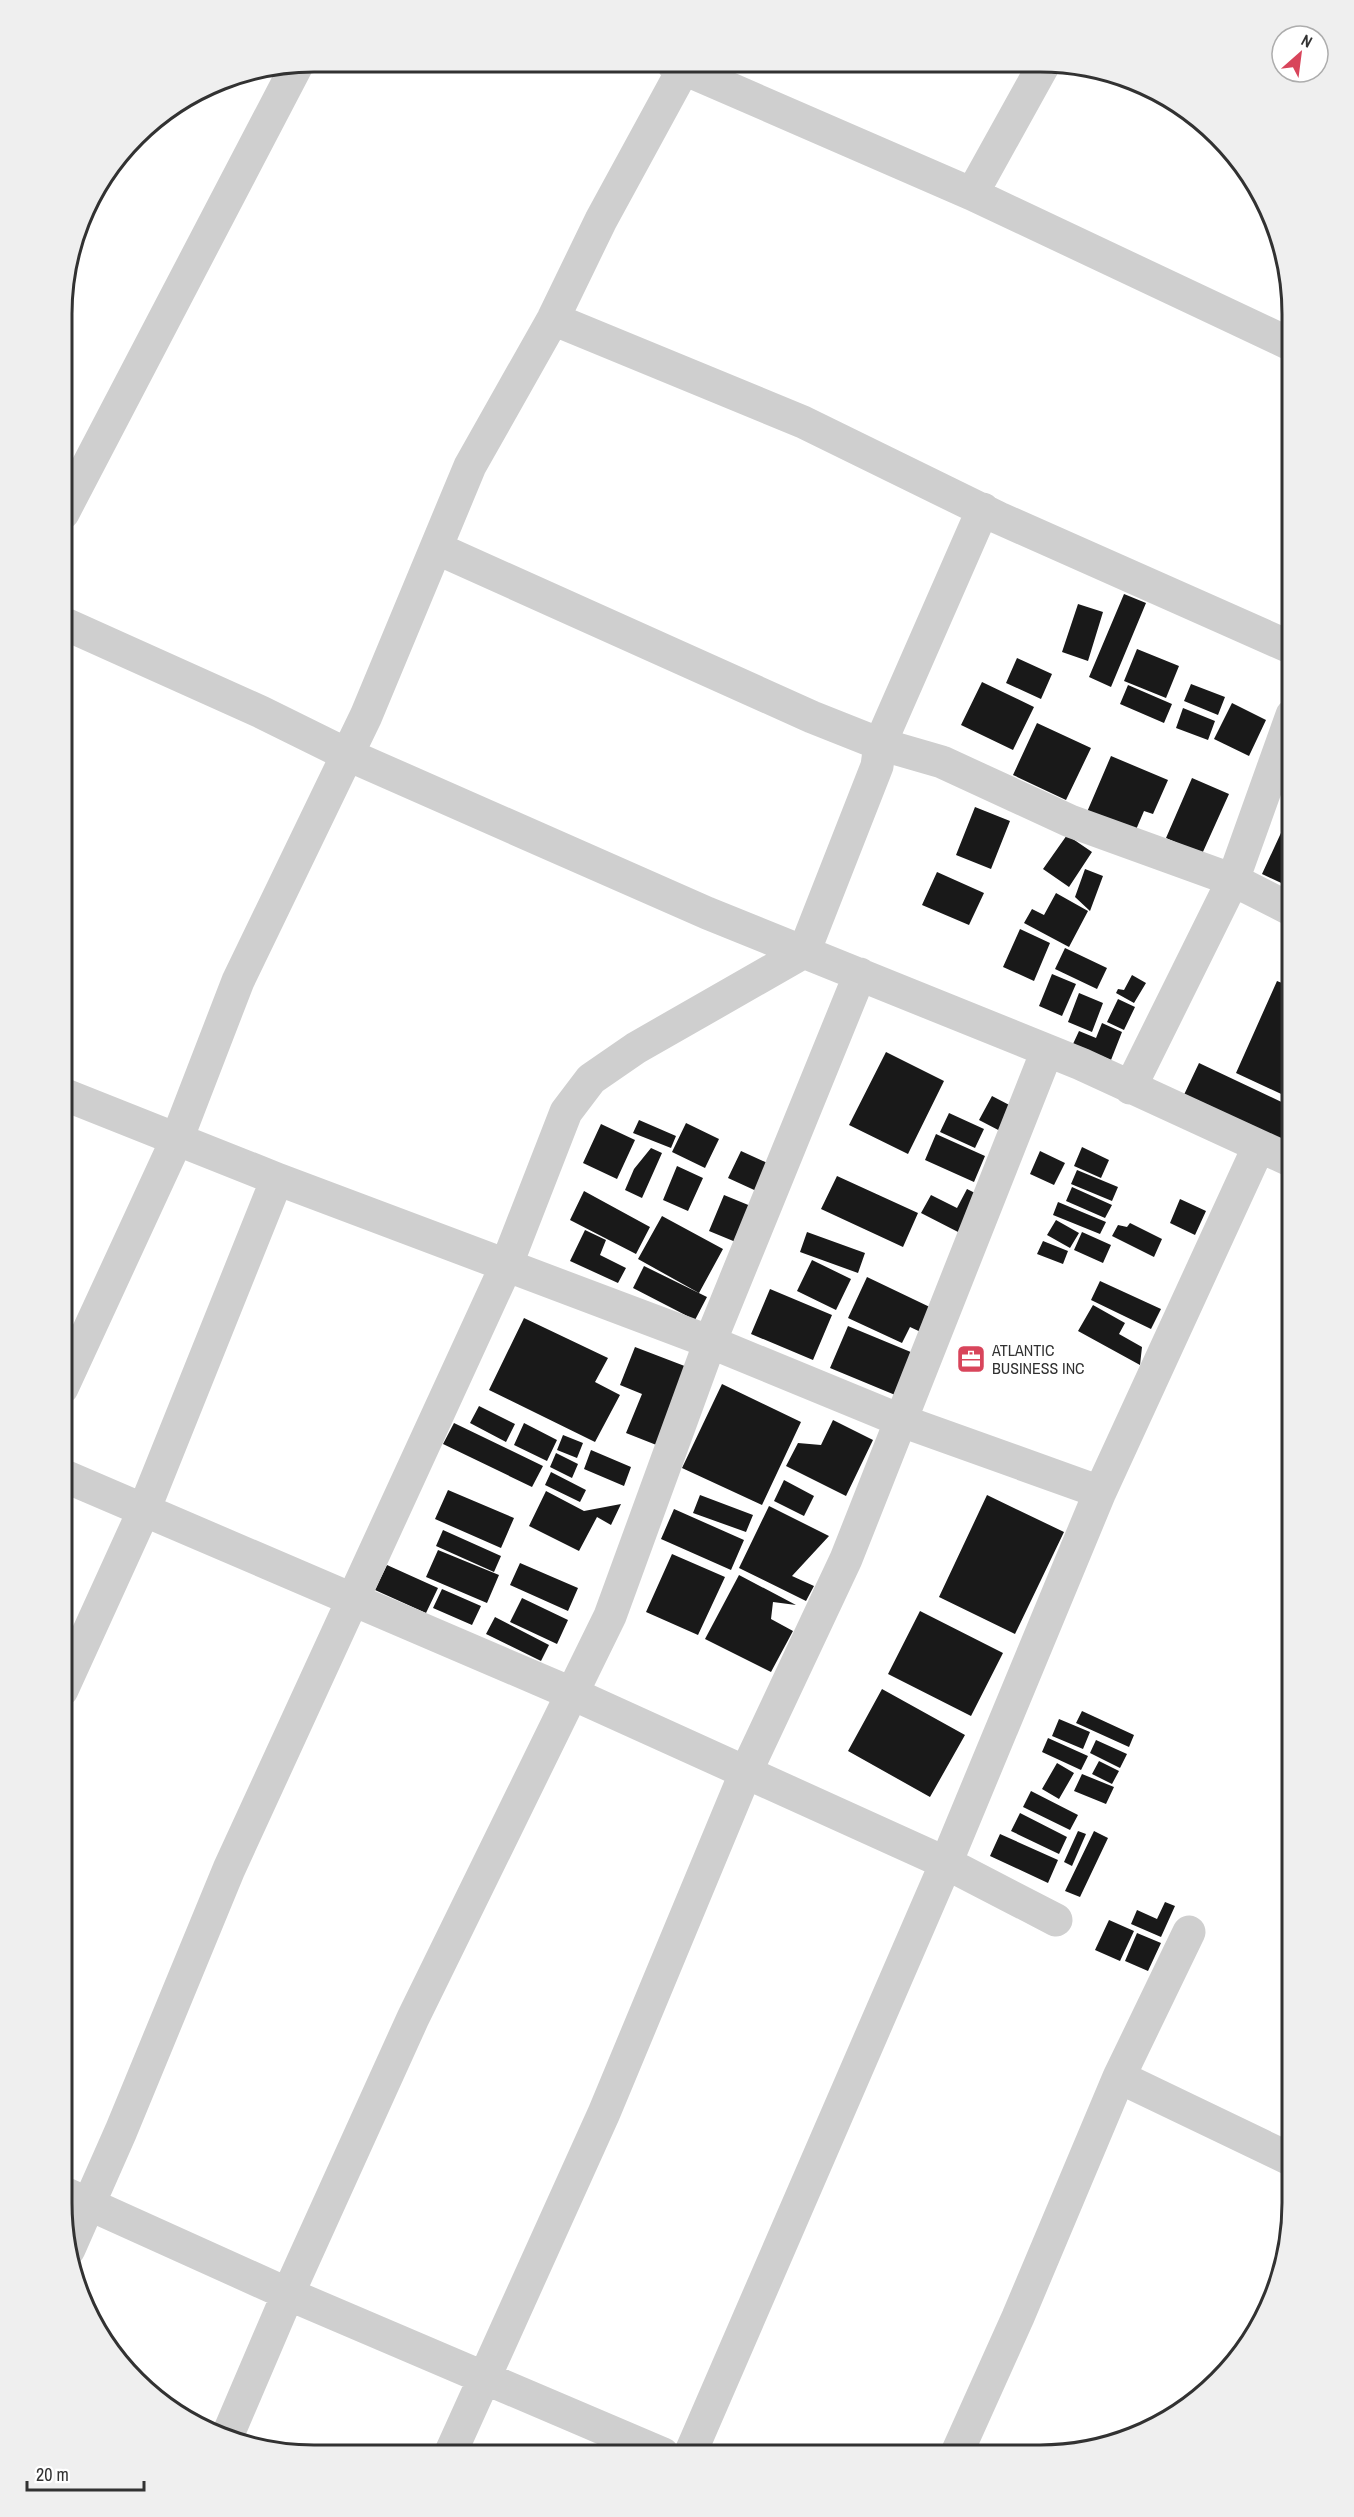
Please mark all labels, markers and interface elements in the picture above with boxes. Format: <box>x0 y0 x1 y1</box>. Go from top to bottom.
north arrow <box>1270 24 1330 84</box>
text: N <box>1298 29 1316 53</box>
place label: ATLANTIC BUSINESS INC <box>991 1339 1085 1379</box>
office icon: ATLANTIC BUSINESS INC <box>955 1343 987 1375</box>
scale bar <box>27 2454 144 2492</box>
text: 20 m <box>36 2462 69 2487</box>

